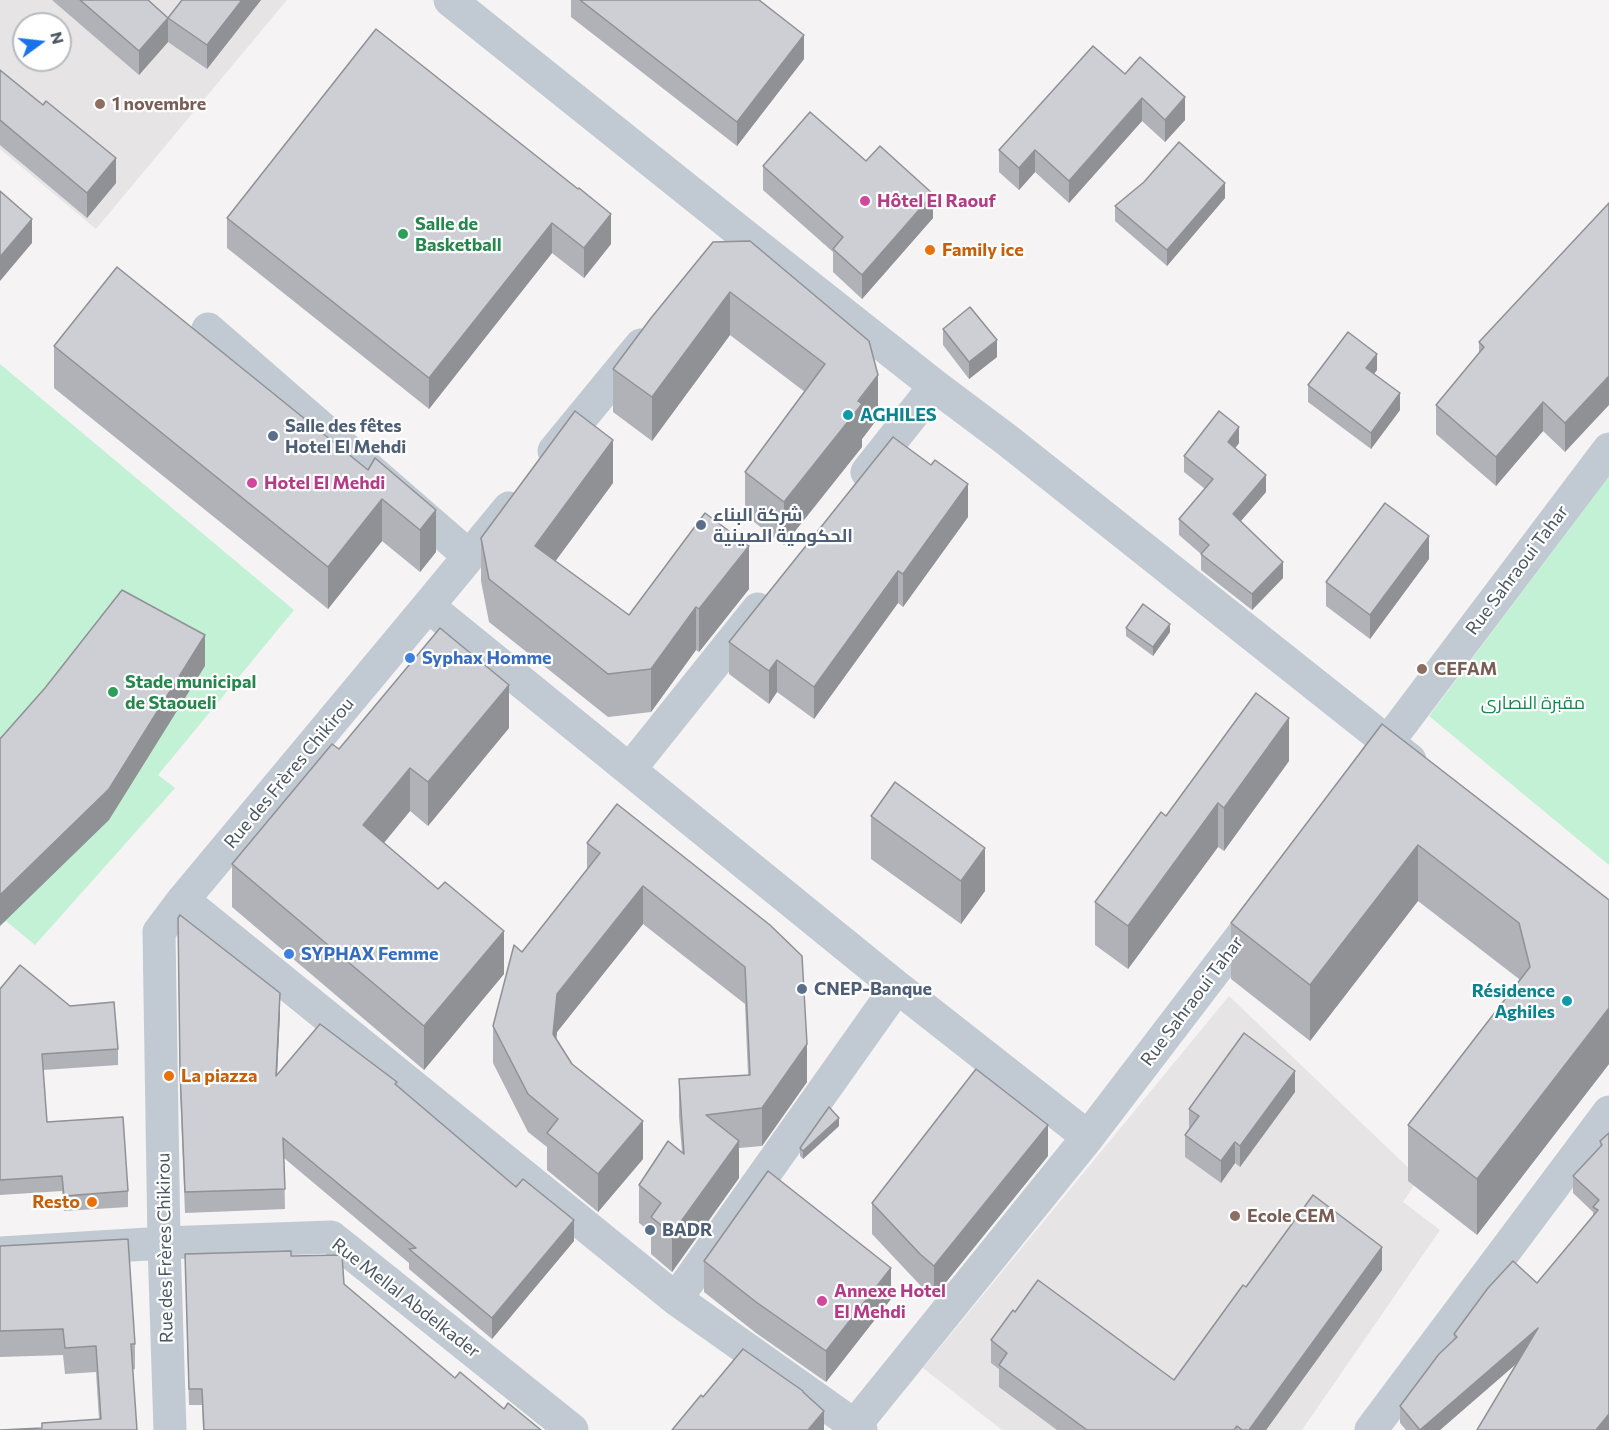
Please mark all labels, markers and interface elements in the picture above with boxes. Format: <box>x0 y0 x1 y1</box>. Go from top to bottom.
north arrow <box>12 12 72 72</box>
text: N <box>47 29 69 46</box>
place label: 1 novembre <box>112 93 206 115</box>
marker: 1 novembre <box>93 97 107 111</box>
place label: Hôtel El Raouf <box>877 190 996 212</box>
marker: Hôtel El Raouf <box>858 194 872 208</box>
place label: Salle de Basketball <box>415 213 502 256</box>
marker: Salle de Basketball <box>396 227 410 241</box>
place label: Family ice <box>942 239 1024 261</box>
marker: Family ice <box>923 243 937 257</box>
place label: AGHILES <box>860 404 937 426</box>
marker: AGHILES <box>841 408 855 422</box>
place label: Salle des fêtes Hotel El Mehdi <box>285 415 406 458</box>
marker: Salle des fêtes Hotel El Mehdi <box>266 429 280 443</box>
place label: Hotel El Mehdi <box>264 472 385 494</box>
marker: Hotel El Mehdi <box>245 476 259 490</box>
street label: Rue Sahraoui Tahar <box>1461 501 1573 639</box>
place label: شركة البناء الحكومية الصينية <box>713 504 853 546</box>
marker: شركة البناء الحكومية الصينية <box>694 518 708 532</box>
place label: Syphax Homme <box>422 647 552 669</box>
marker: Syphax Homme <box>403 651 417 665</box>
place label: CEFAM <box>1434 658 1497 680</box>
marker: CEFAM <box>1415 662 1429 676</box>
place label: Stade municipal de Staoueli <box>125 671 256 714</box>
marker: Stade municipal de Staoueli <box>106 685 120 699</box>
park label: مقبرة النصارى <box>1481 692 1585 714</box>
street label: Rue des Frères Chikirou <box>220 693 358 853</box>
street label: Rue Sahraoui Tahar <box>1136 932 1248 1070</box>
place label: SYPHAX Femme <box>301 943 438 965</box>
marker: SYPHAX Femme <box>282 947 296 961</box>
place label: CNEP-Banque <box>814 978 932 1000</box>
place label: Résidence Aghiles <box>1472 980 1555 1022</box>
marker: CNEP-Banque <box>795 982 809 996</box>
marker: Résidence Aghiles <box>1560 994 1574 1008</box>
place label: La piazza <box>181 1065 258 1087</box>
marker: La piazza <box>162 1069 176 1083</box>
street label: Rue des Frères Chikirou <box>153 1153 177 1343</box>
place label: Resto <box>32 1191 80 1213</box>
marker: Resto <box>85 1195 99 1209</box>
place label: Ecole CEM <box>1247 1205 1335 1227</box>
marker: Ecole CEM <box>1228 1209 1242 1223</box>
place label: BADR <box>662 1219 712 1241</box>
marker: BADR <box>643 1223 657 1237</box>
street label: Rue Mellal Abdelkader <box>328 1233 484 1363</box>
place label: Annexe Hotel El Mehdi <box>834 1280 946 1322</box>
marker: Annexe Hotel El Mehdi <box>815 1294 829 1308</box>

